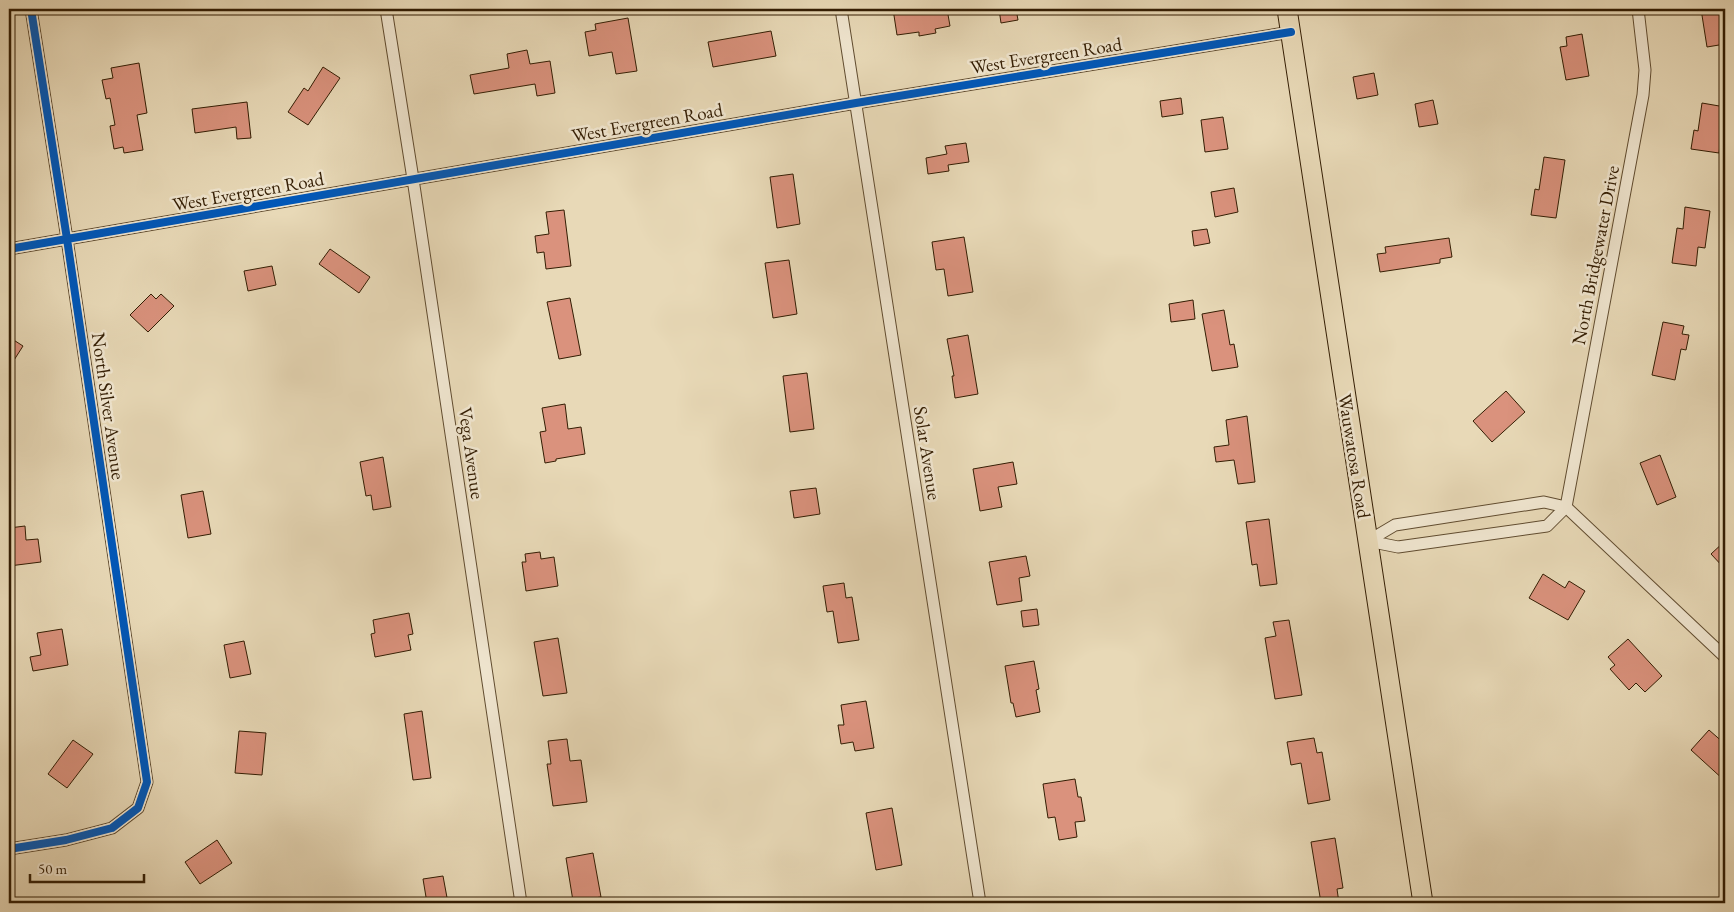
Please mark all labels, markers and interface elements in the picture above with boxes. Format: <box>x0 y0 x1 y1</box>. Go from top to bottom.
street label: West Evergreen Road <box>968 31 1124 80</box>
street label: West Evergreen Road <box>569 97 725 148</box>
street label: North Bridgewater Drive <box>1566 163 1625 347</box>
street label: West Evergreen Road <box>170 166 326 217</box>
street label: North Silver Avenue <box>86 331 131 481</box>
street label: Wauwatosa Road <box>1332 392 1377 521</box>
street label: Solar Avenue <box>908 404 947 502</box>
street label: Vega Avenue <box>453 406 490 501</box>
scale bar <box>30 852 144 884</box>
text: 50 m <box>38 859 67 878</box>

